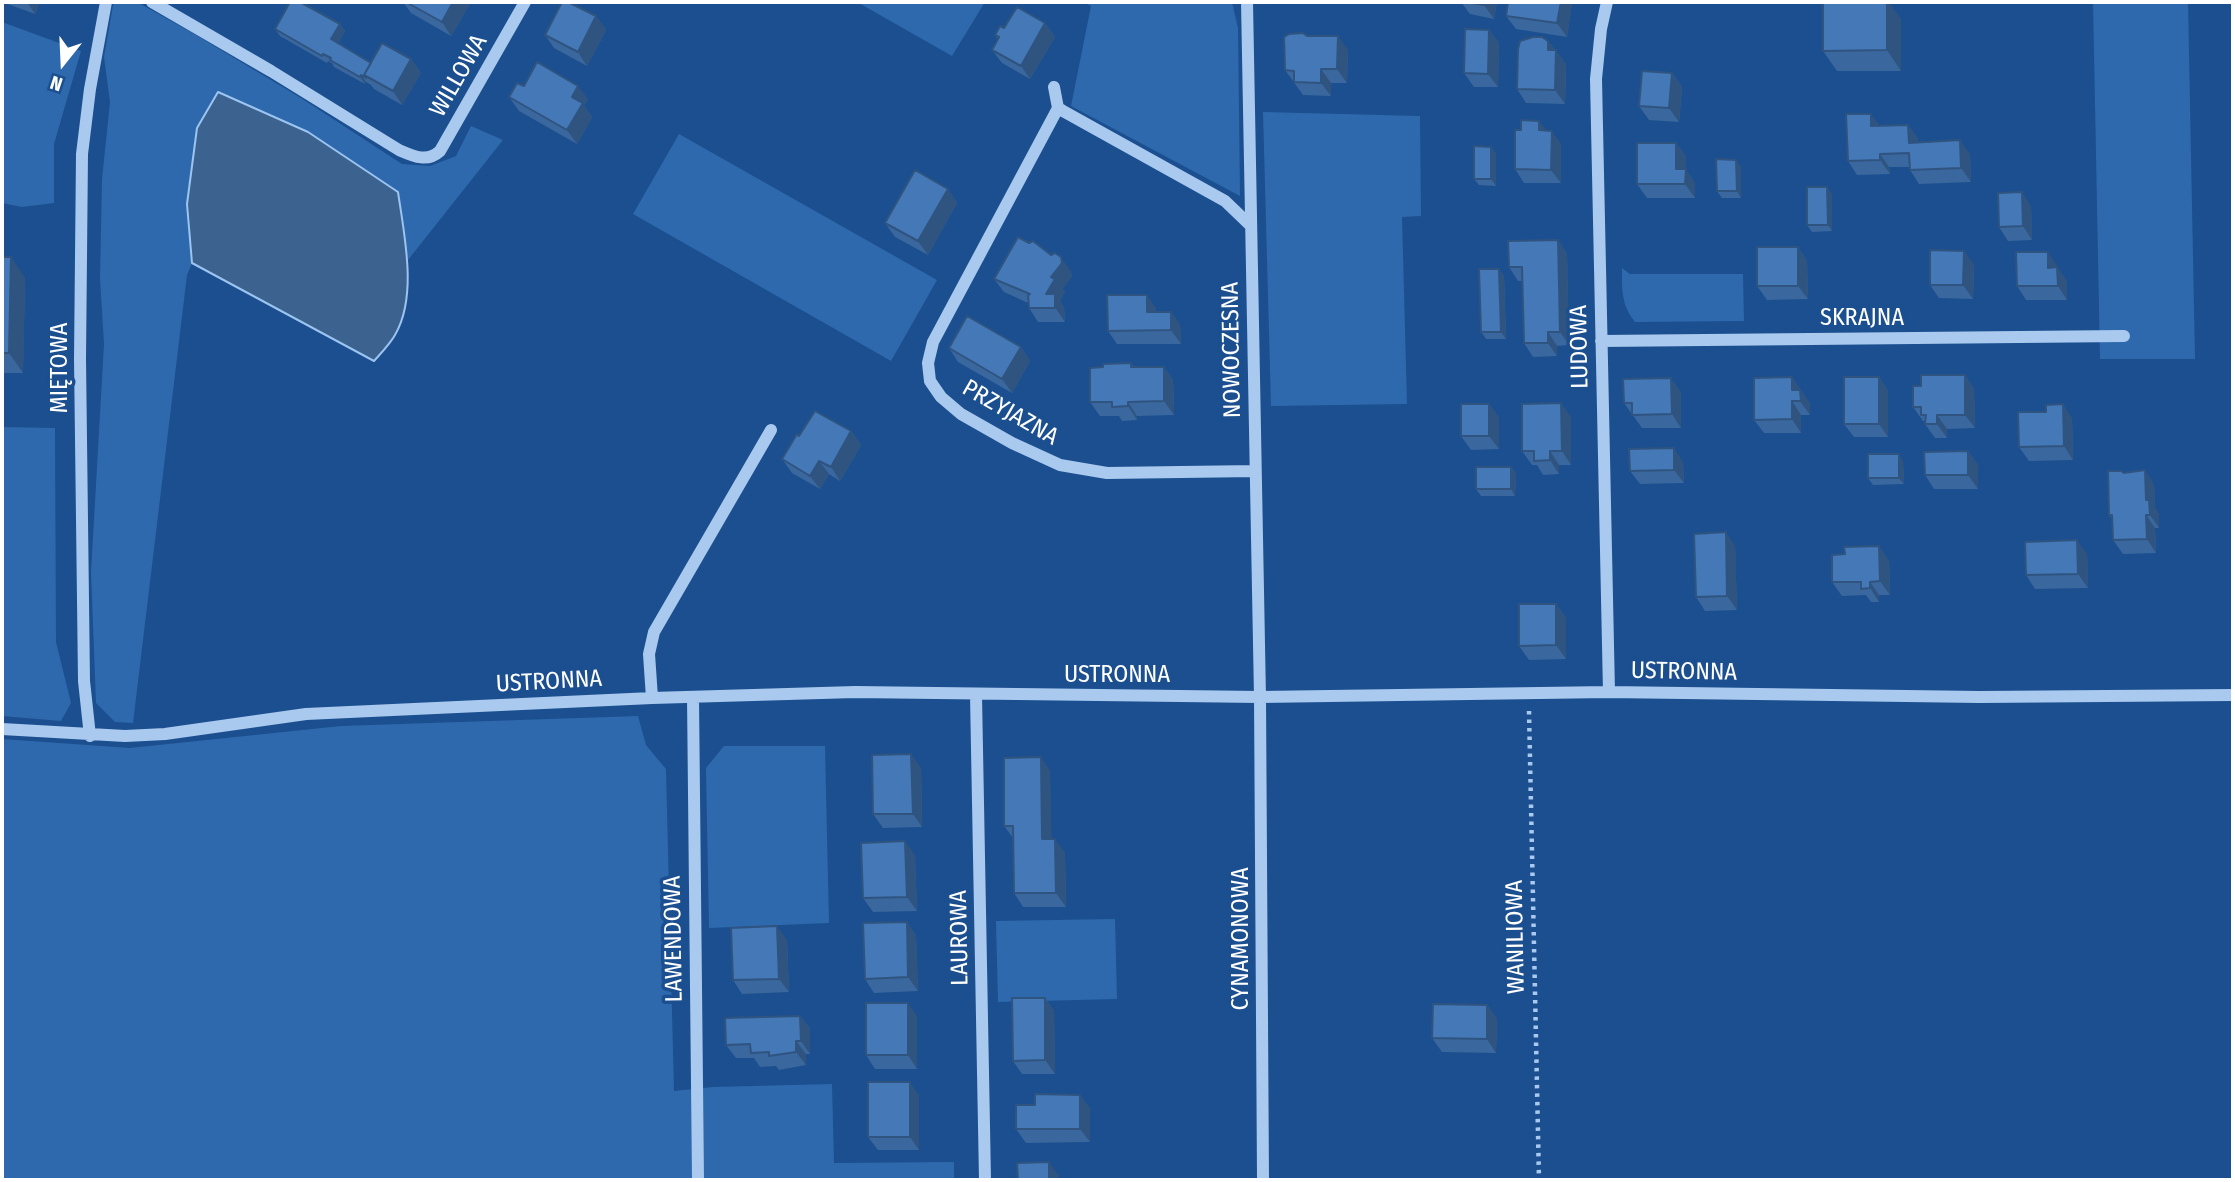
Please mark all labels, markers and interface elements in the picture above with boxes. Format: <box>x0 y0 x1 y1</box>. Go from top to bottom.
north arrow <box>28 28 98 98</box>
street label: WILLOWA <box>424 30 494 122</box>
text: N <box>47 71 65 96</box>
street label: NOWOCZESNA <box>1216 282 1248 418</box>
street label: SKRAJNA <box>1820 304 1904 332</box>
street label: LUDOWA <box>1565 305 1595 389</box>
street label: MIĘTOWA <box>46 323 74 413</box>
street label: PRZYJAZNA <box>957 374 1063 452</box>
street label: USTRONNA <box>1631 657 1737 687</box>
street label: USTRONNA <box>1064 661 1170 689</box>
street label: USTRONNA <box>495 665 603 699</box>
street label: CYNAMONOWA <box>1227 867 1255 1011</box>
street label: LAWENDOWA <box>658 875 690 1003</box>
street label: WANILIOWA <box>1501 880 1531 994</box>
street label: LAUROWA <box>945 890 975 986</box>

